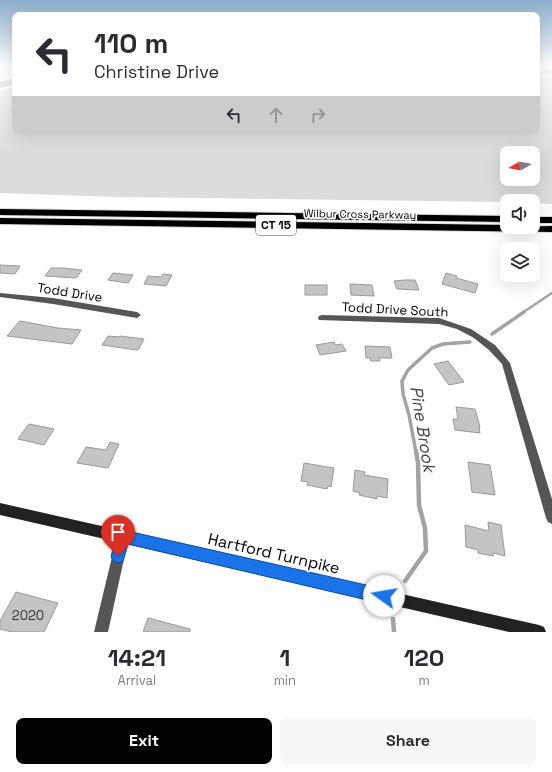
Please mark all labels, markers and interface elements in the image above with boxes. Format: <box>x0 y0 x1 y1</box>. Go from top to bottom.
text: 110 m <box>94 25 168 61</box>
icon: left <box>28 28 80 80</box>
text: Christine Drive <box>94 60 219 83</box>
icon: left <box>223 104 245 126</box>
icon: ahead <box>265 104 287 126</box>
icon: right <box>307 104 329 126</box>
north arrow <box>500 146 540 186</box>
map controls <box>500 146 540 282</box>
button: sound <box>500 194 540 234</box>
street label: Wilbur Cross Parkway <box>304 206 416 222</box>
road number: CT 15 <box>256 215 296 235</box>
button: layers <box>500 242 540 282</box>
street label: Todd Drive <box>36 279 104 306</box>
street label: Todd Drive South <box>341 298 449 321</box>
water label: Pine Brook <box>405 384 441 475</box>
pin <box>101 515 135 556</box>
icon: arrive <box>107 521 129 543</box>
street label: Hartford Turnpike <box>206 528 342 579</box>
position arrow <box>363 575 405 617</box>
house number: 2020 <box>12 607 44 624</box>
text: 14:21 <box>108 642 166 673</box>
text: 1 <box>279 642 290 673</box>
text: 120 <box>404 642 444 673</box>
text: Arrival <box>118 672 156 689</box>
text: min <box>274 672 296 689</box>
text: m <box>418 672 430 689</box>
button: Exit <box>16 718 272 764</box>
button: Share <box>280 718 536 764</box>

